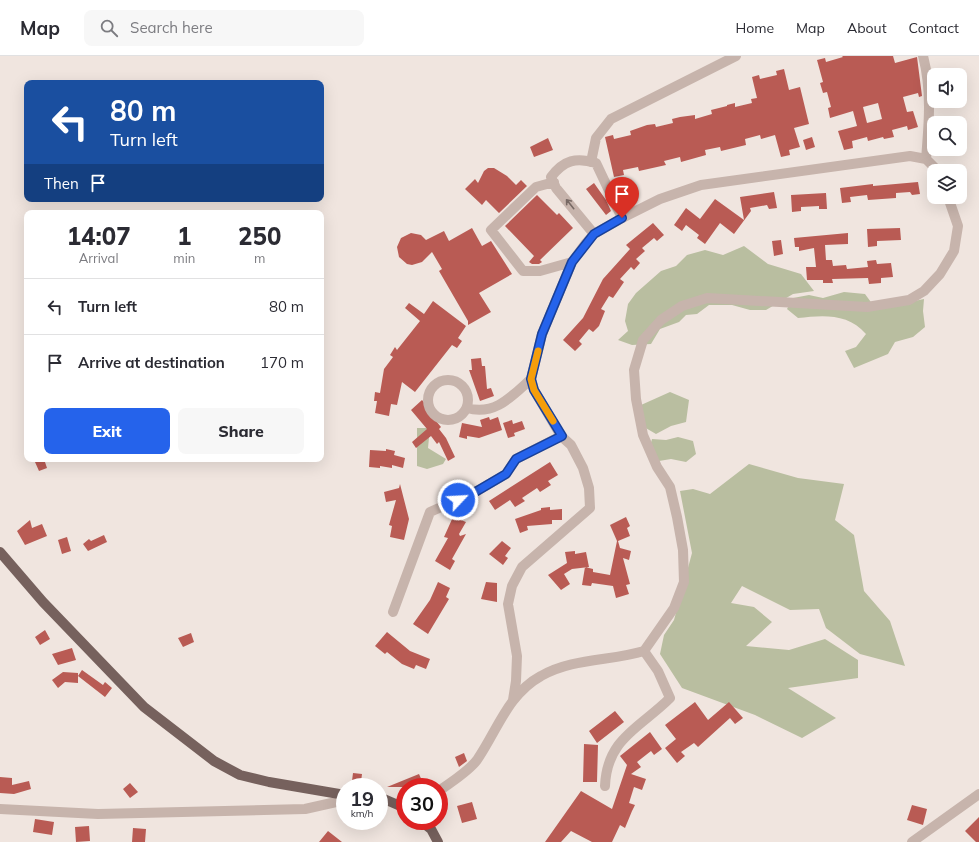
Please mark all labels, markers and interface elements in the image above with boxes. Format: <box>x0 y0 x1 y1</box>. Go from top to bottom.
search box <box>84 10 364 46</box>
text: Map <box>20 16 60 40</box>
icon: search <box>98 17 120 39</box>
text: Search here <box>130 18 213 37</box>
text: Home <box>735 19 774 37</box>
text: Map <box>796 19 825 37</box>
text: About <box>847 19 887 37</box>
text: Contact <box>909 19 959 37</box>
map controls <box>927 68 967 204</box>
button: sound <box>927 68 967 108</box>
text: 80 m <box>110 93 176 128</box>
icon: left <box>44 96 96 148</box>
button: search <box>927 116 967 156</box>
text: Turn left <box>110 128 178 151</box>
button: layers <box>927 164 967 204</box>
icon: arrive <box>87 172 109 194</box>
text: Then <box>44 174 79 193</box>
pin <box>605 177 639 218</box>
icon: arrive <box>611 183 633 205</box>
one-way arrow <box>565 198 574 209</box>
text: 14:07 <box>67 221 131 251</box>
text: 1 <box>177 221 192 251</box>
text: 250 <box>238 221 281 251</box>
text: Arrival <box>79 250 119 266</box>
text: min <box>173 250 195 266</box>
text: m <box>254 250 265 266</box>
icon: left <box>44 296 66 318</box>
text: Turn left <box>78 297 137 316</box>
text: 80 m <box>269 297 304 316</box>
icon: arrive <box>44 352 66 374</box>
text: Arrive at destination <box>78 353 225 372</box>
text: 170 m <box>260 353 304 372</box>
button: Exit <box>44 408 170 454</box>
button: Share <box>178 408 304 454</box>
position arrow <box>437 479 479 521</box>
speed limit sign: 30 <box>396 778 448 830</box>
text: 19 <box>350 786 374 811</box>
text: km/h <box>351 807 373 820</box>

